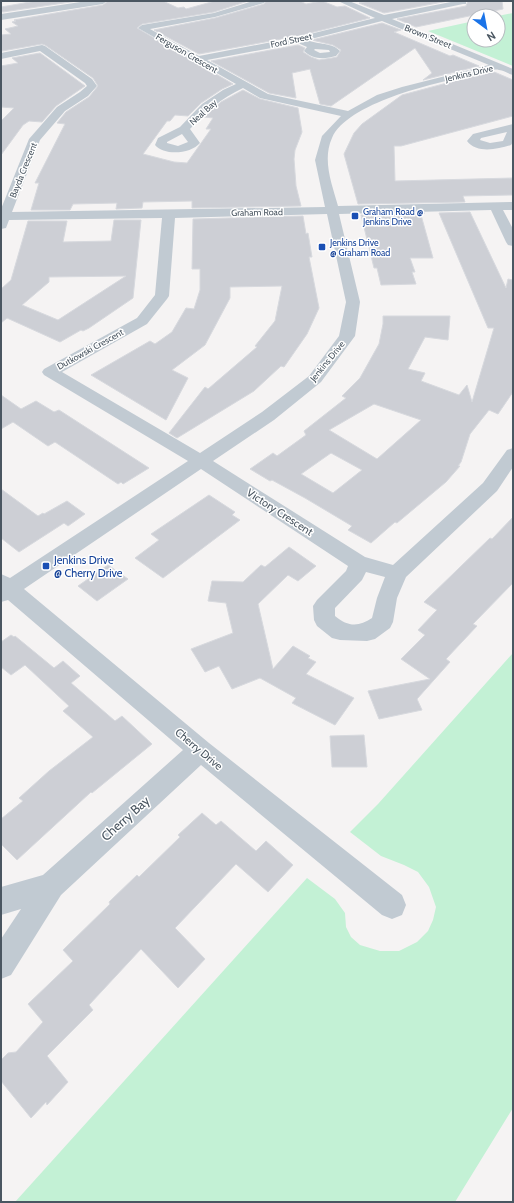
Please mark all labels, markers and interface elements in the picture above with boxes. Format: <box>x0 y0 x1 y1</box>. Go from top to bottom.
north arrow <box>466 8 506 48</box>
street label: Brown Street <box>403 22 453 50</box>
text: N <box>484 28 498 44</box>
street label: Ford Street <box>269 30 313 50</box>
street label: Ferguson Crescent <box>154 31 220 75</box>
street label: Jenkins Drive <box>443 62 494 84</box>
street label: Neal Bay <box>187 96 219 127</box>
street label: Bayda Crescent <box>7 141 39 199</box>
street label: Graham Road <box>231 206 283 218</box>
place label: Graham Road @ Jenkins Drive <box>362 206 424 227</box>
marker: Graham Road @ Jenkins Drive <box>350 211 360 221</box>
place label: Jenkins Drive @ Graham Road <box>329 237 390 258</box>
marker: Jenkins Drive @ Graham Road <box>317 242 327 252</box>
street label: Dutkowski Crescent <box>55 326 125 372</box>
street label: Jenkins Drive <box>307 338 347 384</box>
street label: Victory Crescent <box>244 485 316 539</box>
place label: Jenkins Drive @ Cherry Drive <box>53 553 123 580</box>
marker: Jenkins Drive @ Cherry Drive <box>41 561 51 571</box>
street label: Cherry Drive <box>172 725 226 773</box>
street label: Cherry Bay <box>97 792 153 844</box>

